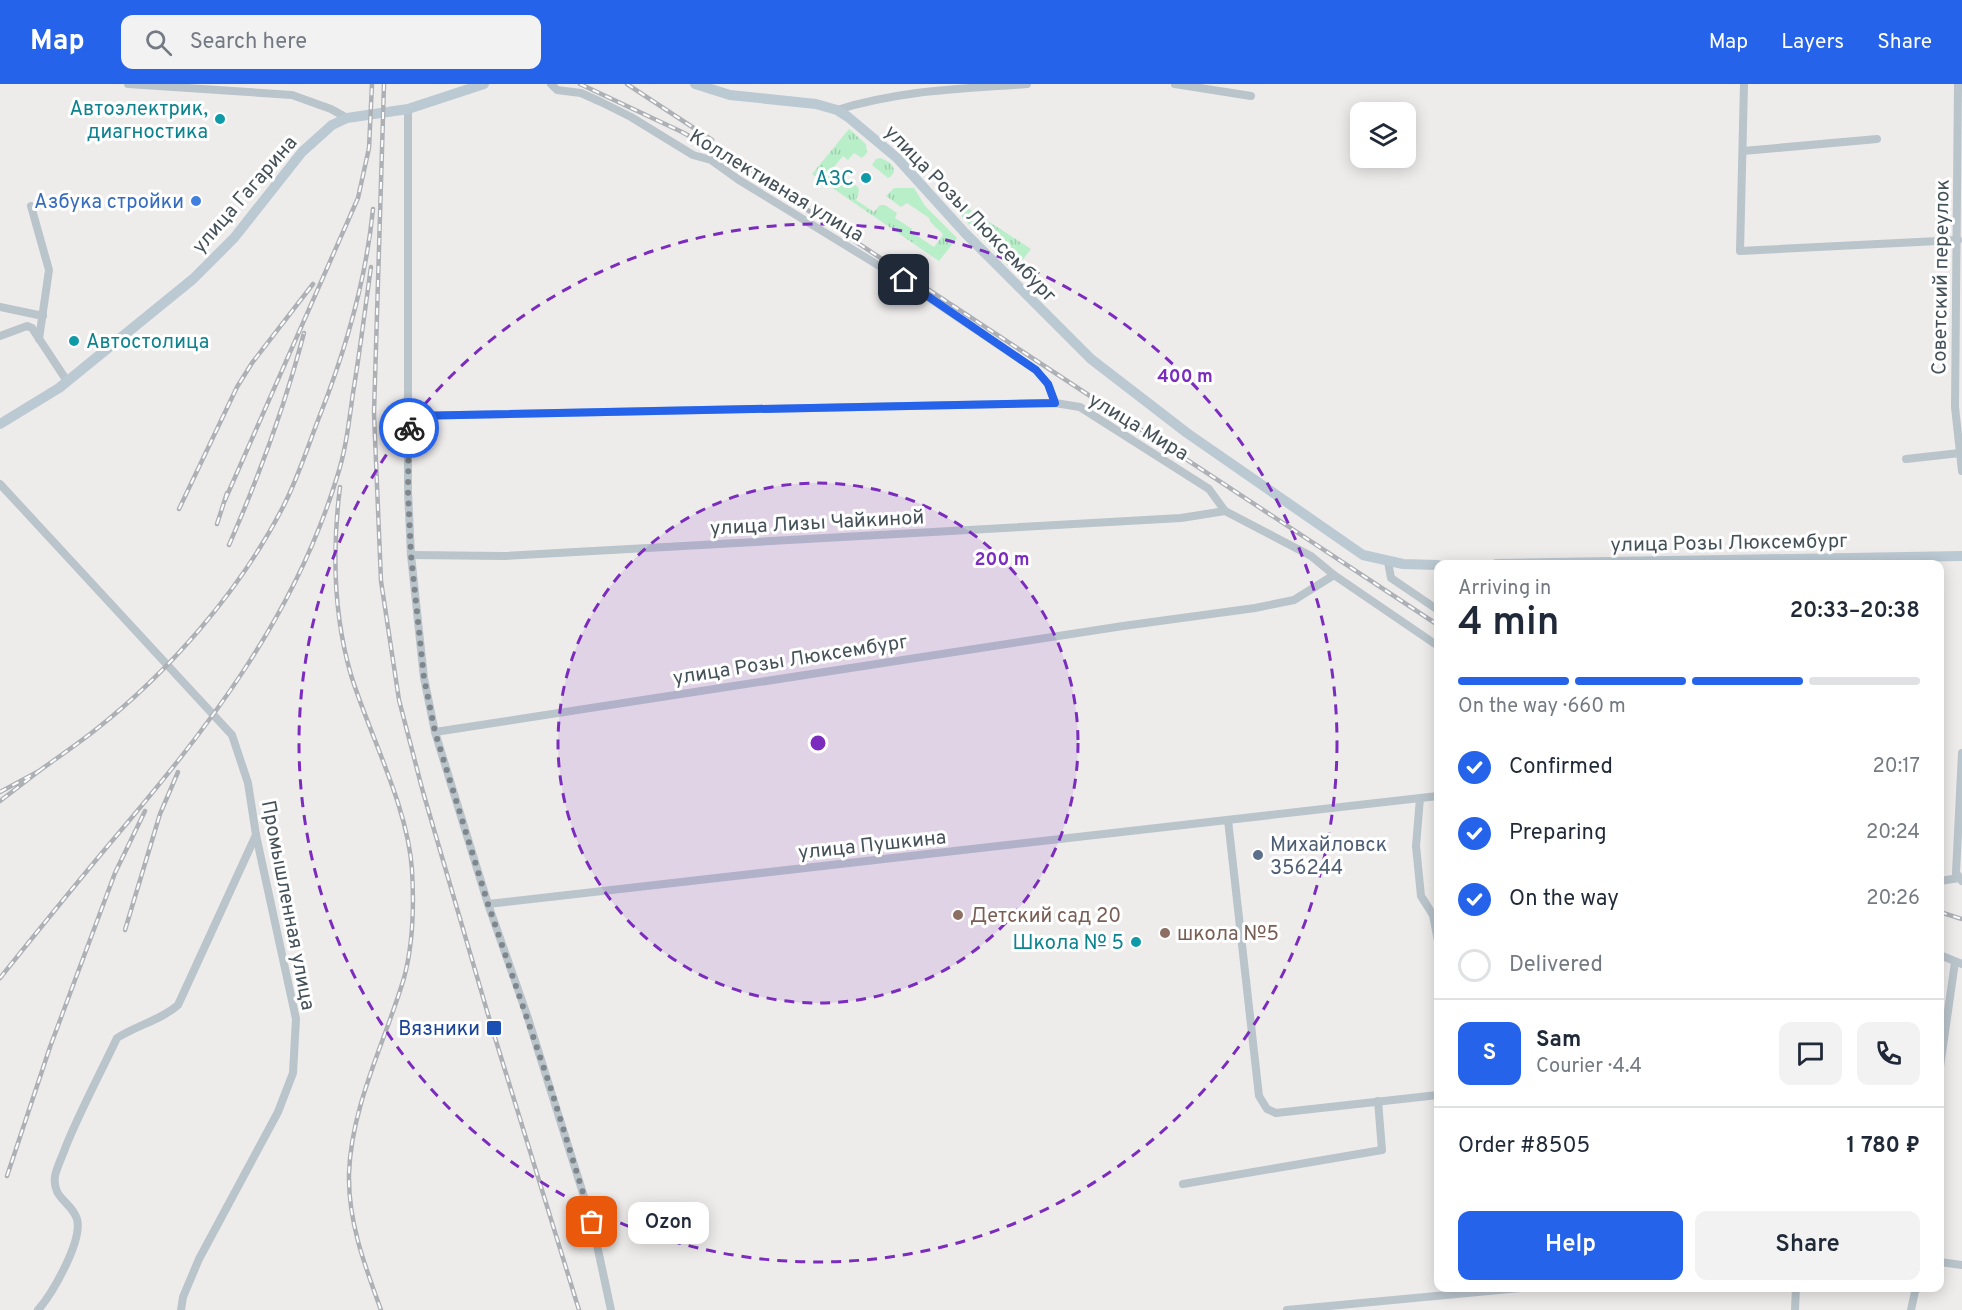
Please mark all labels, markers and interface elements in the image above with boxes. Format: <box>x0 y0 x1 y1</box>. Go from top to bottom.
search box <box>121 15 541 69</box>
text: Map <box>30 24 85 60</box>
icon: search <box>142 26 175 59</box>
text: Search here <box>190 29 307 56</box>
text: Map <box>1709 29 1748 56</box>
text: Layers <box>1781 29 1844 56</box>
text: Share <box>1877 29 1932 56</box>
place label: Автоэлектрик, диагностика <box>69 97 208 146</box>
map controls <box>1350 102 1416 168</box>
button: layers <box>1350 102 1416 168</box>
marker: Автоэлектрик, диагностика <box>213 112 227 126</box>
street label: улица Розы Люксембург <box>878 120 1061 309</box>
street label: Коллективная улица <box>684 124 868 249</box>
street label: улица Гагарина <box>187 131 304 260</box>
place label: АЗС <box>815 167 854 193</box>
marker: АЗС <box>859 171 873 185</box>
street label: Советский переулок <box>1927 179 1957 375</box>
place label: Азбука стройки <box>34 190 184 216</box>
marker: Азбука стройки <box>189 194 203 208</box>
pin <box>878 254 929 305</box>
icon: home <box>887 263 920 296</box>
place label: Автостолица <box>86 330 209 356</box>
marker: Автостолица <box>67 334 81 348</box>
text: 400 m <box>1157 366 1213 389</box>
street label: улица Мира <box>1083 388 1193 468</box>
courier <box>379 398 439 458</box>
icon: bike <box>393 412 426 445</box>
street label: улица Лизы Чайкиной <box>709 505 925 543</box>
street label: улица Розы Люксембург <box>1610 529 1848 559</box>
text: 200 m <box>974 549 1030 572</box>
text: Arriving in <box>1458 576 1551 602</box>
text: 20:33–20:38 <box>1790 598 1920 625</box>
text: 4 min <box>1458 600 1559 649</box>
street label: улица Розы Люксембург <box>671 630 910 692</box>
text: On the way · 660 m <box>1458 694 1626 720</box>
centre of rings <box>808 733 828 753</box>
icon: check <box>1458 751 1491 784</box>
text: Confirmed <box>1509 754 1613 781</box>
text: 20:17 <box>1873 754 1920 780</box>
street label: Промышленная улица <box>254 798 320 1013</box>
icon: check <box>1458 817 1491 850</box>
text: Preparing <box>1509 820 1607 847</box>
text: 20:24 <box>1866 820 1920 846</box>
street label: улица Пушкина <box>797 825 948 867</box>
place label: Михайловск 356244 <box>1270 833 1387 882</box>
marker: Михайловск 356244 <box>1251 848 1265 862</box>
icon: check <box>1458 883 1491 916</box>
text: On the way <box>1509 886 1619 913</box>
text: 20:26 <box>1866 886 1920 912</box>
place label: Детский сад 20 <box>970 904 1121 930</box>
marker: Детский сад 20 <box>951 908 965 922</box>
place label: школа №5 <box>1177 922 1279 948</box>
marker: школа №5 <box>1158 926 1172 940</box>
place label: Школа № 5 <box>1013 931 1124 957</box>
marker: Школа № 5 <box>1129 935 1143 949</box>
text: Delivered <box>1509 952 1603 979</box>
place label: Вязники <box>398 1017 480 1043</box>
marker: Вязники <box>485 1019 503 1037</box>
button: chat <box>1779 1022 1842 1085</box>
button: phone <box>1857 1022 1920 1085</box>
text: Sam <box>1536 1027 1581 1054</box>
text: S <box>1483 1040 1496 1067</box>
text: Courier · 4.4 <box>1536 1054 1642 1080</box>
text: Order #8505 <box>1458 1133 1590 1160</box>
text: 1 780 ₽ <box>1847 1133 1920 1160</box>
pin <box>566 1196 617 1247</box>
callout: Ozon <box>628 1201 709 1243</box>
icon: bag <box>575 1205 608 1238</box>
text: Ozon <box>645 1210 692 1236</box>
button: Help <box>1458 1211 1683 1280</box>
button: Share <box>1695 1211 1920 1280</box>

